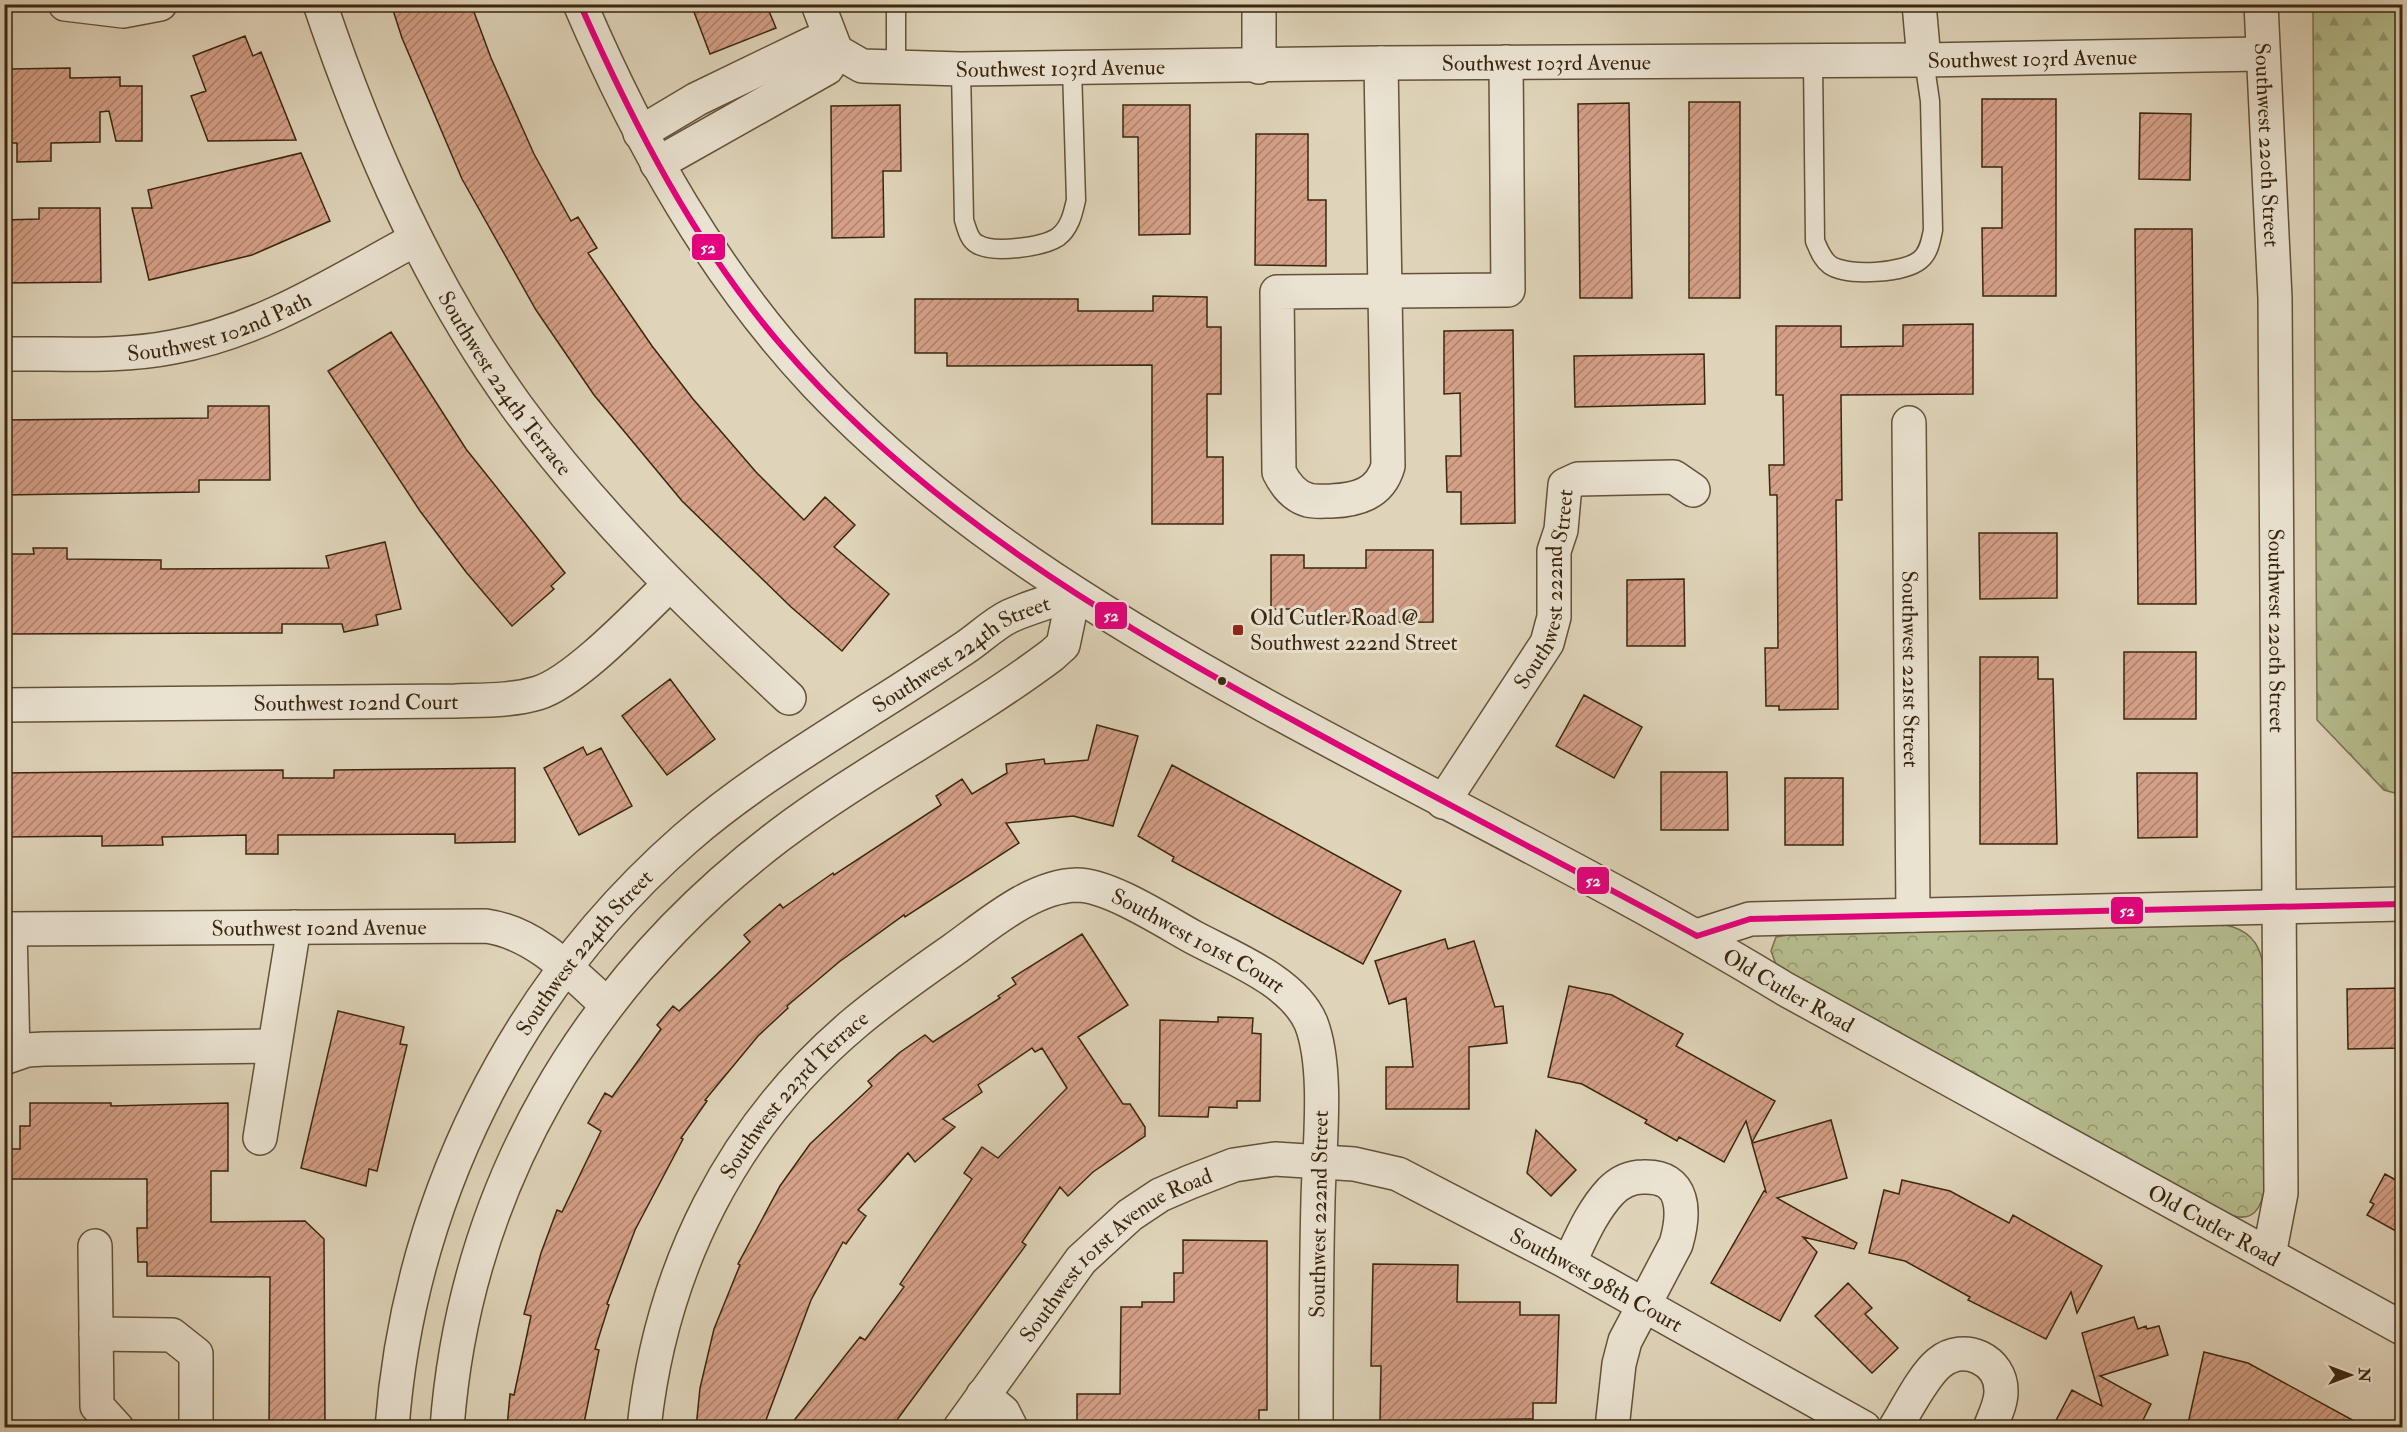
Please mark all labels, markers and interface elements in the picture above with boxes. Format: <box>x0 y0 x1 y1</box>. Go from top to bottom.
street label: Southwest 220th Street <box>2248 42 2286 248</box>
street label: Southwest 103rd Avenue <box>1927 43 2137 75</box>
street label: Southwest 103rd Avenue <box>1442 49 1651 78</box>
street label: Southwest 103rd Avenue <box>956 53 1165 84</box>
line badge: 52 <box>691 233 726 261</box>
text: 52 <box>700 238 716 258</box>
street label: Southwest 102nd Path <box>126 286 316 368</box>
street label: Southwest 224th Terrace <box>431 286 578 482</box>
street label: Southwest 222nd Street <box>1508 488 1580 695</box>
street label: Southwest 220th Street <box>2262 528 2291 733</box>
street label: Southwest 221st Street <box>1895 570 1925 768</box>
street label: Southwest 224th Street <box>867 589 1054 720</box>
line badge: 52 <box>1094 601 1128 630</box>
place label: Old Cutler Road @ Southwest 222nd Street <box>1250 604 1458 657</box>
text: 52 <box>1103 606 1119 626</box>
marker: Old Cutler Road @ Southwest 222nd Street <box>1231 623 1245 637</box>
unlabelled marker <box>1216 675 1228 687</box>
street label: Southwest 102nd Court <box>253 688 459 718</box>
street label: Southwest 224th Street <box>510 864 659 1041</box>
line badge: 52 <box>1576 866 1610 895</box>
text: 52 <box>1585 871 1601 891</box>
street label: Southwest 101st Court <box>1107 882 1291 1000</box>
line badge: 52 <box>2110 896 2144 925</box>
text: 52 <box>2119 901 2135 921</box>
street label: Southwest 102nd Avenue <box>211 913 427 943</box>
street label: Old Cutler Road <box>1717 942 1859 1039</box>
street label: Southwest 223rd Terrace <box>714 1004 875 1184</box>
street label: Southwest 222nd Street <box>1303 1110 1335 1318</box>
street label: Southwest 101st Avenue Road <box>1013 1162 1216 1348</box>
street label: Old Cutler Road <box>2143 1178 2285 1273</box>
street label: Southwest 98th Court <box>1505 1222 1687 1339</box>
north arrow <box>2320 1345 2380 1405</box>
text: N <box>2354 1367 2374 1383</box>

